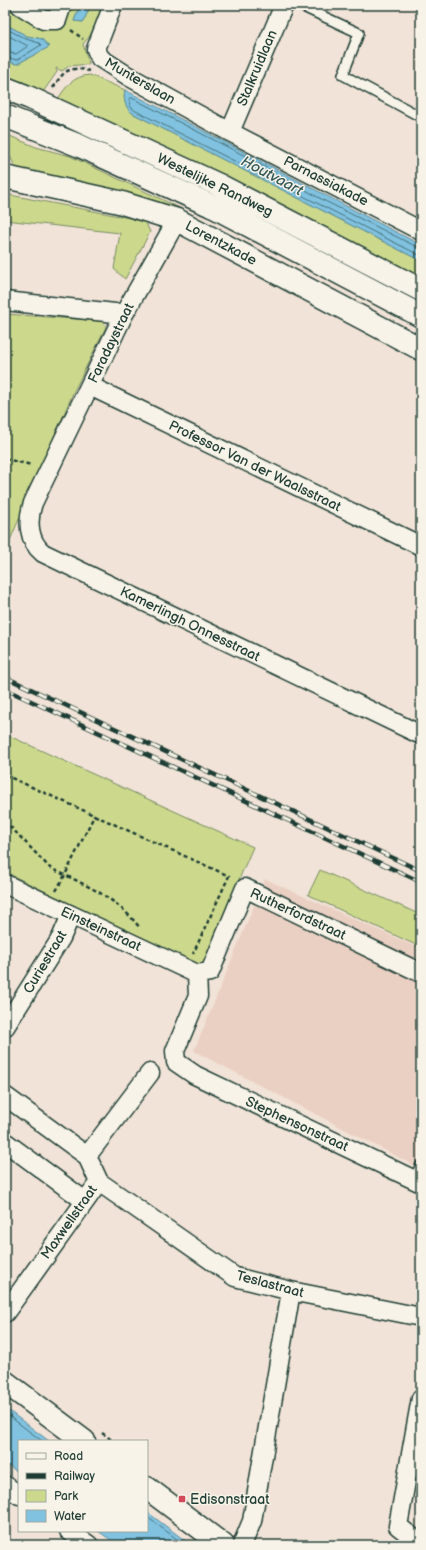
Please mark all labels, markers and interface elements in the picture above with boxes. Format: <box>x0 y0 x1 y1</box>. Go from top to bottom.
street label: Stalkruidlaan <box>233 27 281 109</box>
street label: Munterslaan <box>102 54 178 108</box>
street label: Westelijke Randweg <box>154 150 276 220</box>
water label: Houtvaart <box>238 152 307 200</box>
street label: Parnassiakade <box>281 152 371 210</box>
street label: Lorentzkade <box>182 217 260 269</box>
street label: Faradaystraat <box>84 300 138 386</box>
street label: Professor Van der Waalsstraat <box>166 417 345 515</box>
street label: Kamerlingh Onnesstraat <box>117 583 263 666</box>
street label: Rutherfordstraat <box>247 884 349 944</box>
street label: Einsteinstraat <box>58 903 145 955</box>
street label: Curiestraat <box>20 927 71 997</box>
street label: Stephensonstraat <box>243 1093 352 1156</box>
street label: Maxwellstraat <box>37 1181 101 1262</box>
street label: Teslastraat <box>234 1267 306 1301</box>
legend <box>18 1440 148 1532</box>
text: Road <box>54 1449 83 1464</box>
text: Railway <box>54 1469 96 1484</box>
text: Park <box>54 1489 78 1504</box>
place label: Edisonstraat <box>190 1491 270 1508</box>
marker: Edisonstraat <box>177 1494 187 1504</box>
text: Water <box>54 1509 86 1524</box>

